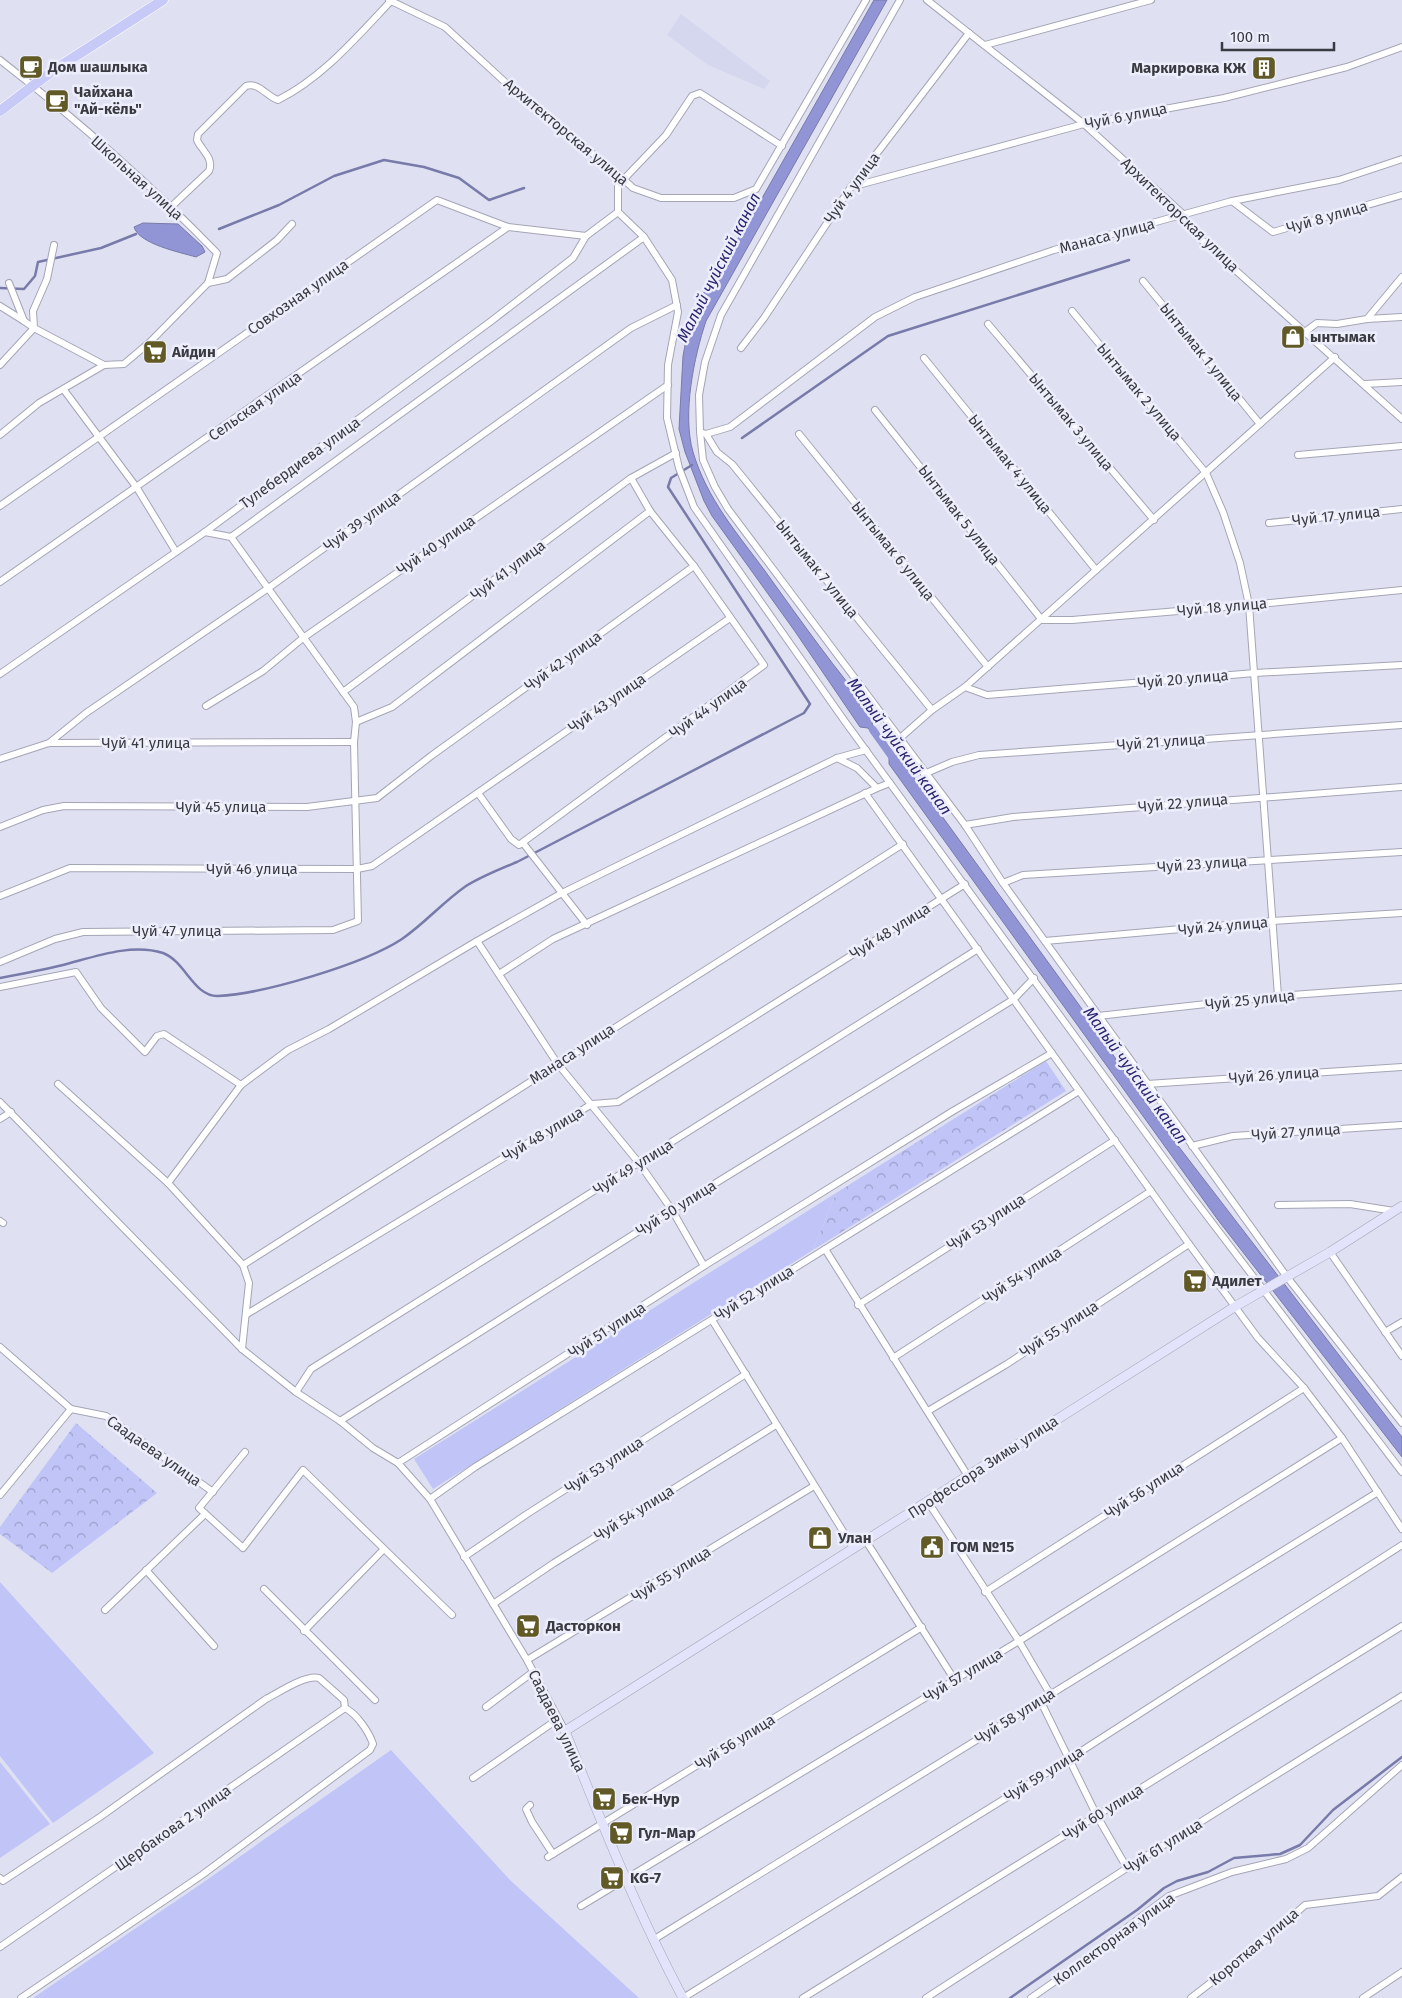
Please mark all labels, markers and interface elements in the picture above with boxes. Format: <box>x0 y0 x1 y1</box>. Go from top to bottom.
scale bar <box>1222 20 1334 52</box>
text: 100 m <box>1230 28 1270 46</box>
cafe icon: Дом шашлыка <box>18 54 44 80</box>
building icon: Маркировка КЖ <box>1251 55 1277 81</box>
place label: Дом шашлыка <box>47 58 148 76</box>
place label: Маркировка КЖ <box>1131 59 1246 77</box>
street label: Архитекторская улица <box>500 75 632 189</box>
place label: Чайхана "Ай-кёль" <box>74 83 142 118</box>
cafe icon: Чайхана "Ай-кёль" <box>44 88 70 114</box>
street label: Чуй 6 улица <box>1083 99 1169 133</box>
street label: Школьная улица <box>87 132 187 224</box>
street label: Чуй 4 улица <box>820 149 884 227</box>
street label: Архитекторская улица <box>1117 154 1243 276</box>
water label: Малый чуйский канал <box>673 189 764 345</box>
street label: Чуй 8 улица <box>1284 197 1370 237</box>
street label: Манаса улица <box>1057 215 1157 257</box>
street label: Совхозная улица <box>244 255 352 339</box>
street label: Ынтымак 1 улица <box>1156 299 1246 405</box>
shop icon: ынтымак <box>1280 324 1306 350</box>
place label: ынтымак <box>1310 328 1376 346</box>
supermarket icon: Айдин <box>142 339 168 365</box>
street label: Ынтымак 2 улица <box>1093 339 1185 445</box>
place label: Айдин <box>171 343 216 361</box>
street label: Сельская улица <box>205 367 305 445</box>
street label: Ынтымак 3 улица <box>1025 369 1117 475</box>
street label: Ынтымак 4 улица <box>964 411 1056 517</box>
street label: Тулебердиева улица <box>236 413 364 513</box>
street label: Ынтымак 5 улица <box>914 461 1004 569</box>
street label: Чуй 39 улица <box>320 487 404 555</box>
street label: Ынтымак 6 улица <box>847 498 939 604</box>
street label: Чуй 17 улица <box>1291 502 1381 530</box>
street label: Чуй 40 улица <box>393 511 479 579</box>
street label: Ынтымак 7 улица <box>772 516 862 622</box>
street label: Чуй 41 улица <box>467 536 549 604</box>
street label: Чуй 18 улица <box>1176 594 1268 620</box>
street label: Чуй 42 улица <box>521 627 605 695</box>
street label: Чуй 20 улица <box>1137 666 1229 692</box>
street label: Чуй 43 улица <box>565 670 649 736</box>
street label: Чуй 44 улица <box>666 674 750 742</box>
water label: Малый чуйский канал <box>843 674 956 819</box>
street label: Чуй 21 улица <box>1116 730 1206 754</box>
street label: Чуй 41 улица <box>102 734 190 752</box>
street label: Чуй 22 улица <box>1137 790 1229 816</box>
street label: Чуй 45 улица <box>176 798 266 816</box>
street label: Чуй 23 улица <box>1156 852 1248 876</box>
street label: Чуй 46 улица <box>206 860 298 878</box>
street label: Чуй 48 улица <box>846 899 934 963</box>
street label: Чуй 24 улица <box>1177 913 1269 939</box>
street label: Чуй 47 улица <box>132 922 222 940</box>
street label: Чуй 25 улица <box>1204 986 1296 1014</box>
water label: Малый чуйский канал <box>1079 1003 1192 1148</box>
street label: Манаса улица <box>526 1020 618 1088</box>
street label: Чуй 26 улица <box>1228 1063 1320 1087</box>
street label: Чуй 48 улица <box>499 1103 587 1165</box>
street label: Чуй 27 улица <box>1251 1120 1341 1144</box>
street label: Чуй 49 улица <box>590 1135 676 1199</box>
street label: Чуй 50 улица <box>633 1176 719 1240</box>
street label: Чуй 53 улица <box>943 1190 1029 1254</box>
street label: Чуй 54 улица <box>979 1243 1065 1307</box>
street label: Чуй 52 улица <box>711 1262 797 1324</box>
supermarket icon: Адилет <box>1182 1268 1208 1294</box>
place label: Адилет <box>1211 1272 1262 1290</box>
street label: Чуй 55 улица <box>1016 1297 1102 1361</box>
street label: Чуй 51 улица <box>565 1298 649 1362</box>
street label: Саадаева улица <box>103 1412 205 1490</box>
street label: Профессора Зимы улица <box>905 1412 1061 1522</box>
street label: Чуй 53 улица <box>561 1433 647 1497</box>
street label: Чуй 56 улица <box>1101 1458 1187 1522</box>
street label: Чуй 54 улица <box>591 1481 677 1545</box>
shop icon: Улан <box>807 1525 833 1551</box>
place label: Улан <box>837 1529 871 1547</box>
public building icon: ГОМ №15 <box>919 1534 945 1560</box>
place label: ГОМ №15 <box>950 1538 1014 1556</box>
street label: Чуй 55 улица <box>628 1542 714 1606</box>
supermarket icon: Дасторкон <box>515 1613 541 1639</box>
place label: Дасторкон <box>545 1617 621 1635</box>
street label: Чуй 57 улица <box>920 1644 1006 1706</box>
street label: Саадаева улица <box>524 1667 590 1775</box>
street label: Чуй 58 улица <box>972 1684 1058 1748</box>
street label: Чуй 56 улица <box>692 1710 778 1774</box>
street label: Чуй 59 улица <box>1001 1742 1087 1806</box>
street label: Чуй 60 улица <box>1059 1780 1147 1844</box>
street label: Щербакова 2 улица <box>111 1781 235 1875</box>
supermarket icon: Бек-Нур <box>591 1786 617 1812</box>
place label: Бек-Нур <box>622 1790 680 1808</box>
street label: Чуй 61 улица <box>1120 1815 1206 1877</box>
supermarket icon: Гул-Мар <box>608 1820 634 1846</box>
place label: Гул-Мар <box>638 1824 696 1842</box>
supermarket icon: KG-7 <box>599 1865 625 1891</box>
place label: KG-7 <box>630 1869 661 1887</box>
street label: Коллекторная улица <box>1050 1889 1178 1989</box>
street label: Короткая улица <box>1206 1904 1302 1990</box>

